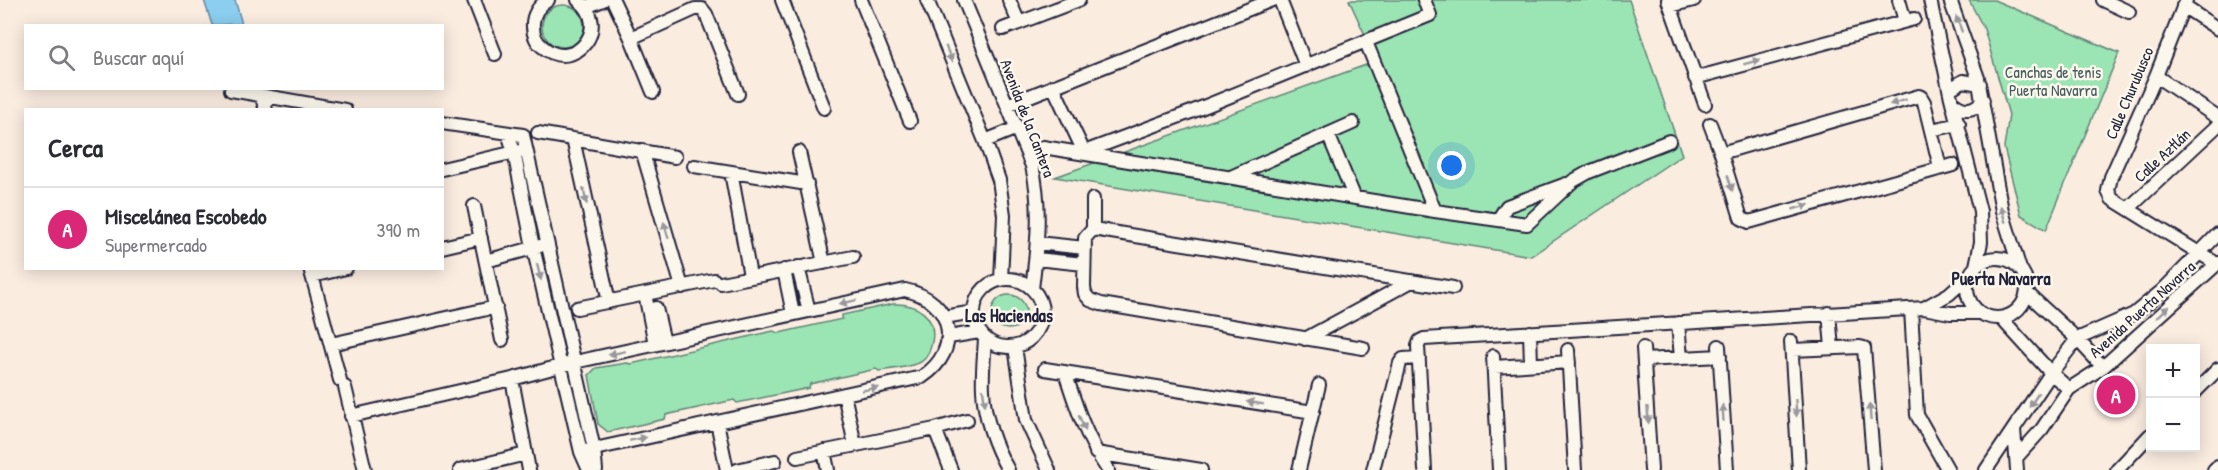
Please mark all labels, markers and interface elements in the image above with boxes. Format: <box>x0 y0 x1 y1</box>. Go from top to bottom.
one-way arrow <box>1954 15 1964 33</box>
search box <box>24 24 444 90</box>
icon: search <box>45 41 78 74</box>
text: Buscar aquí <box>93 42 185 72</box>
street label: Calle Churubusco <box>2100 43 2159 143</box>
one-way arrow <box>945 45 954 63</box>
street label: Avenida de la Cantera <box>995 56 1061 180</box>
one-way arrow <box>1742 57 1761 67</box>
park label: Canchas de tenis Puerta Navarra <box>2005 61 2101 101</box>
one-way arrow <box>1889 98 1907 107</box>
street label: Calle Aztlán <box>2129 123 2195 187</box>
text: Cerca <box>48 130 103 165</box>
your location <box>1437 151 1466 180</box>
one-way arrow <box>1726 174 1735 192</box>
one-way arrow <box>581 187 591 205</box>
text: Miscelánea Escobedo <box>105 201 267 231</box>
one-way arrow <box>1792 202 1810 211</box>
one-way arrow <box>1998 205 2007 223</box>
text: A <box>63 216 72 243</box>
text: 390 m <box>377 216 420 243</box>
one-way arrow <box>660 221 670 239</box>
text: Supermercado <box>105 231 207 258</box>
street label: Avenida Puerta Navarra <box>2084 255 2200 363</box>
one-way arrow <box>534 263 544 281</box>
district label: Puerta Navarra <box>1951 266 2052 291</box>
one-way arrow <box>839 298 858 307</box>
district label: Las Haciendas <box>965 303 1053 328</box>
one-way arrow <box>2155 306 2170 319</box>
map controls <box>2146 344 2200 452</box>
button: + <box>2146 344 2200 398</box>
one-way arrow <box>608 348 626 358</box>
pin: A <box>2096 372 2136 418</box>
one-way arrow <box>861 383 879 393</box>
one-way arrow <box>980 388 989 407</box>
one-way arrow <box>2028 392 2039 408</box>
one-way arrow <box>1245 398 1264 407</box>
button: − <box>2146 398 2200 452</box>
one-way arrow <box>1791 399 1800 418</box>
one-way arrow <box>1865 402 1874 421</box>
one-way arrow <box>1719 403 1728 422</box>
one-way arrow <box>1643 405 1652 424</box>
one-way arrow <box>1078 415 1087 432</box>
one-way arrow <box>629 434 648 443</box>

